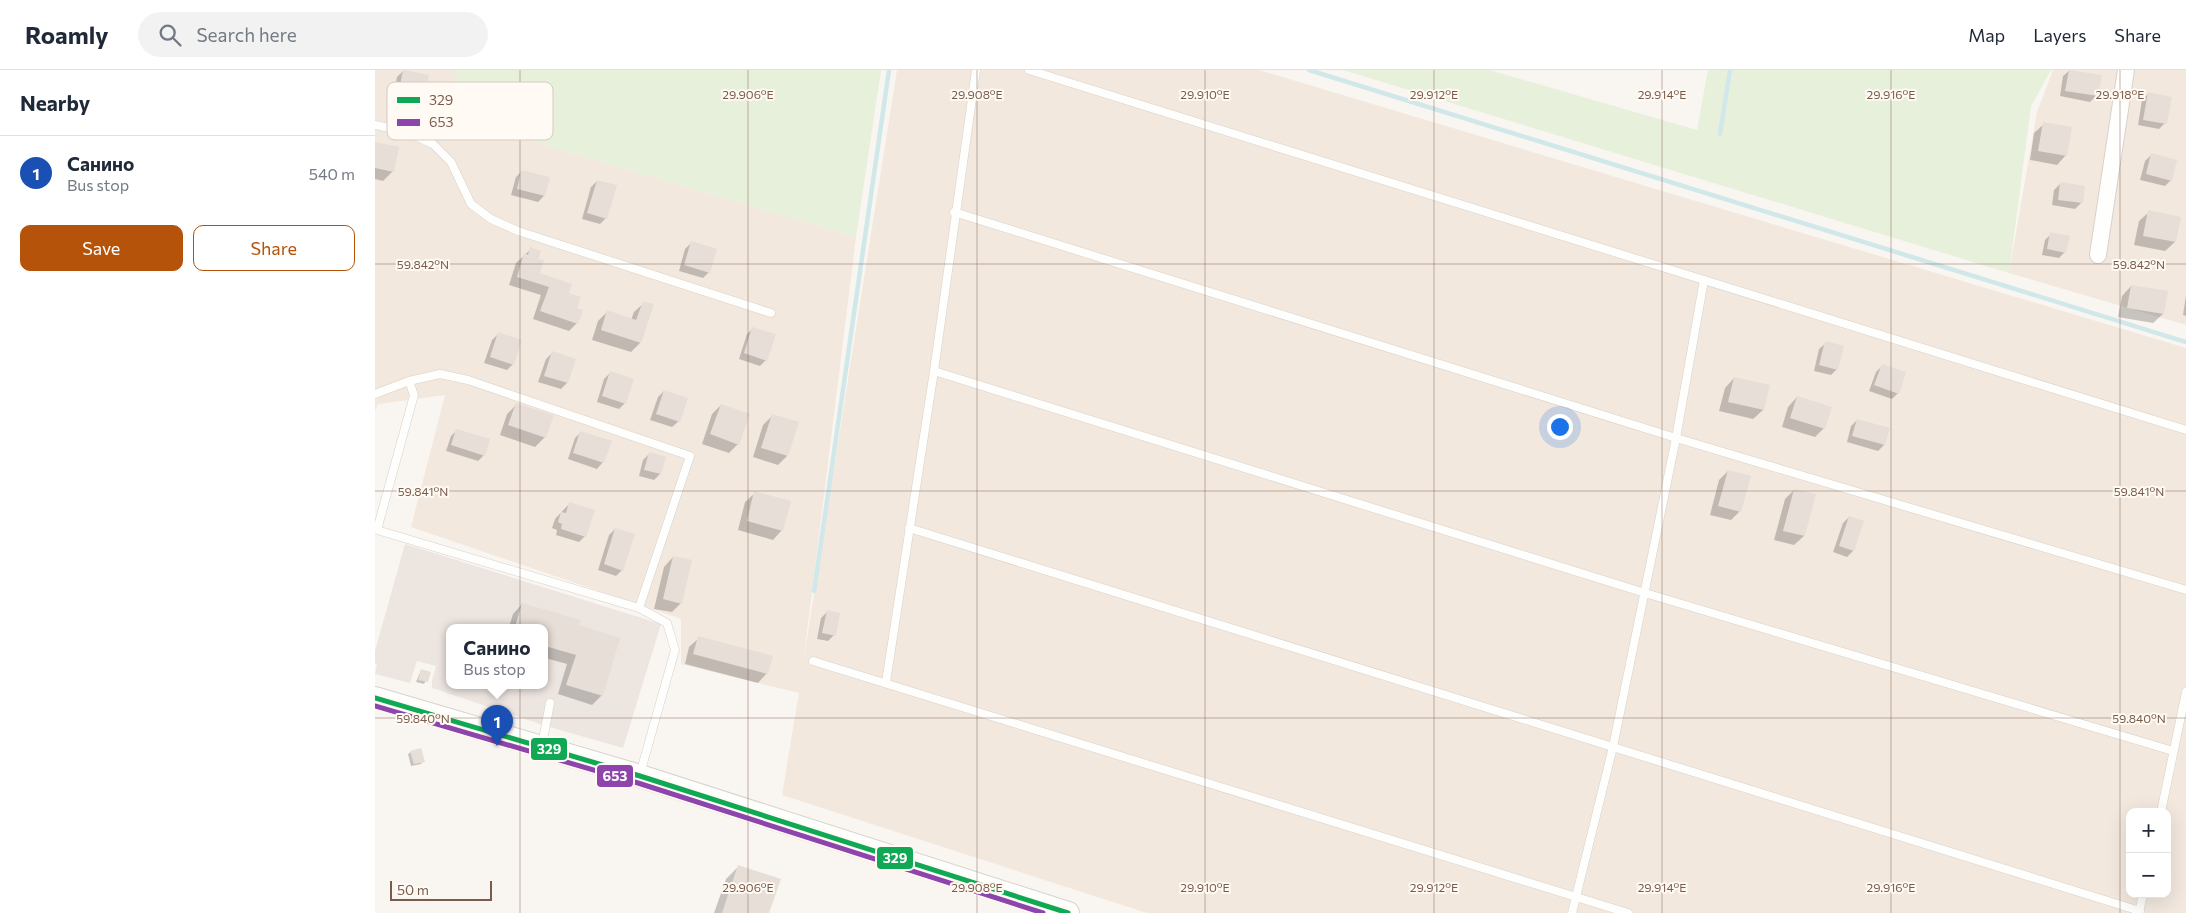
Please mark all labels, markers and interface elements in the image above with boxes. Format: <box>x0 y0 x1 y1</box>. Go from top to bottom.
search box <box>138 12 488 57</box>
text: Roamly <box>25 20 108 49</box>
icon: search <box>156 21 184 49</box>
text: Search here <box>196 23 297 46</box>
text: Map <box>1968 24 2005 46</box>
text: Layers <box>2033 24 2086 46</box>
text: Share <box>2114 24 2161 46</box>
legend <box>387 82 553 140</box>
text: 29.906°E <box>722 87 774 101</box>
text: 29.908°E <box>951 87 1003 101</box>
text: 29.910°E <box>1180 87 1230 101</box>
text: 29.912°E <box>1410 87 1458 101</box>
text: 29.914°E <box>1638 87 1686 101</box>
text: 29.916°E <box>1867 87 1915 101</box>
text: 29.918°E <box>2096 87 2144 101</box>
text: Nearby <box>20 90 90 115</box>
text: 329 <box>429 91 453 108</box>
text: 653 <box>429 113 454 130</box>
text: Санино <box>67 152 134 175</box>
text: 1 <box>32 164 40 183</box>
text: 540 m <box>309 164 355 183</box>
text: Bus stop <box>67 175 129 194</box>
button: Save <box>20 225 183 271</box>
button: Share <box>193 225 355 271</box>
text: 59.842°N <box>397 257 449 271</box>
text: 59.842°N <box>2113 257 2165 271</box>
your location <box>1547 414 1573 440</box>
text: 59.841°N <box>398 484 448 498</box>
text: 59.841°N <box>2114 484 2164 498</box>
popup <box>446 624 548 689</box>
text: Санино <box>463 636 531 659</box>
text: Bus stop <box>463 659 526 678</box>
pin: 1 <box>481 705 513 746</box>
text: 59.840°N <box>396 711 450 725</box>
text: 59.840°N <box>2112 711 2166 725</box>
line badge: 329 <box>530 737 568 761</box>
text: 329 <box>537 740 562 757</box>
line badge: 653 <box>596 764 634 788</box>
text: 653 <box>603 767 627 784</box>
map controls <box>2126 808 2171 898</box>
button: + <box>2126 808 2171 853</box>
line badge: 329 <box>876 846 914 870</box>
text: 329 <box>883 849 908 866</box>
button: − <box>2126 853 2171 898</box>
scale bar <box>390 878 493 901</box>
text: 29.906°E <box>722 880 774 894</box>
text: 29.908°E <box>951 880 1003 894</box>
text: 29.910°E <box>1180 880 1230 894</box>
text: 29.912°E <box>1410 880 1458 894</box>
text: 29.914°E <box>1638 880 1686 894</box>
text: 29.916°E <box>1867 880 1915 894</box>
text: 50 m <box>397 881 429 898</box>

